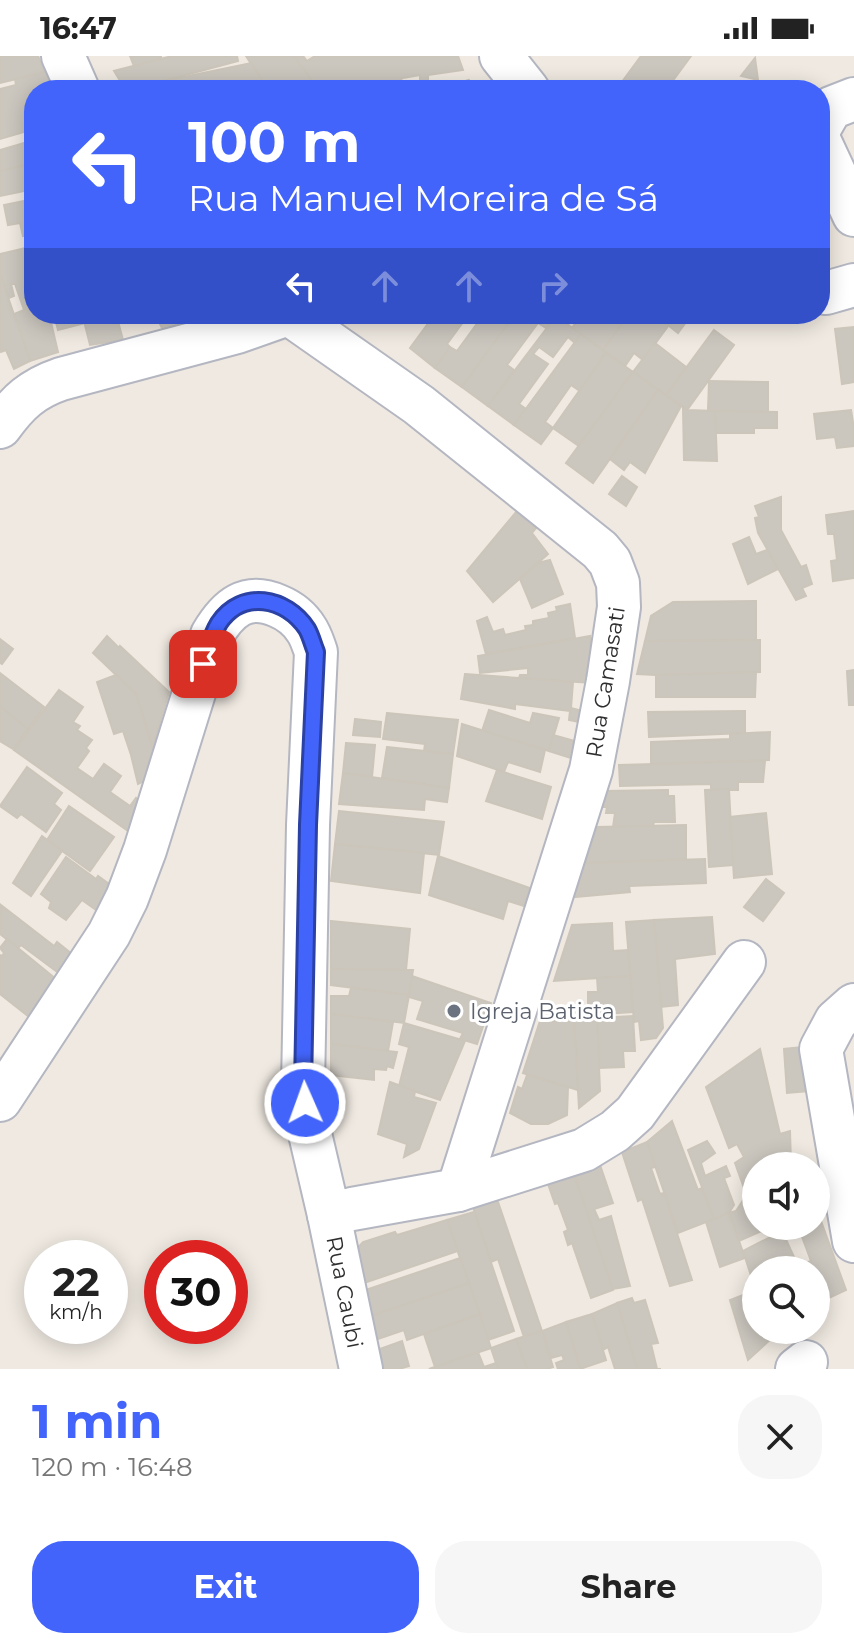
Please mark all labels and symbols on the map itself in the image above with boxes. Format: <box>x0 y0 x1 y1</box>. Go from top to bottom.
street label: Rua Camasati <box>580 605 631 760</box>
pin <box>169 630 237 698</box>
place label: Igreja Batista <box>470 998 615 1025</box>
marker: Igreja Batista <box>445 1002 463 1020</box>
position arrow <box>263 1061 347 1145</box>
street label: Rua Caubi <box>320 1234 369 1350</box>
speed limit sign: 30 <box>144 1240 248 1344</box>

